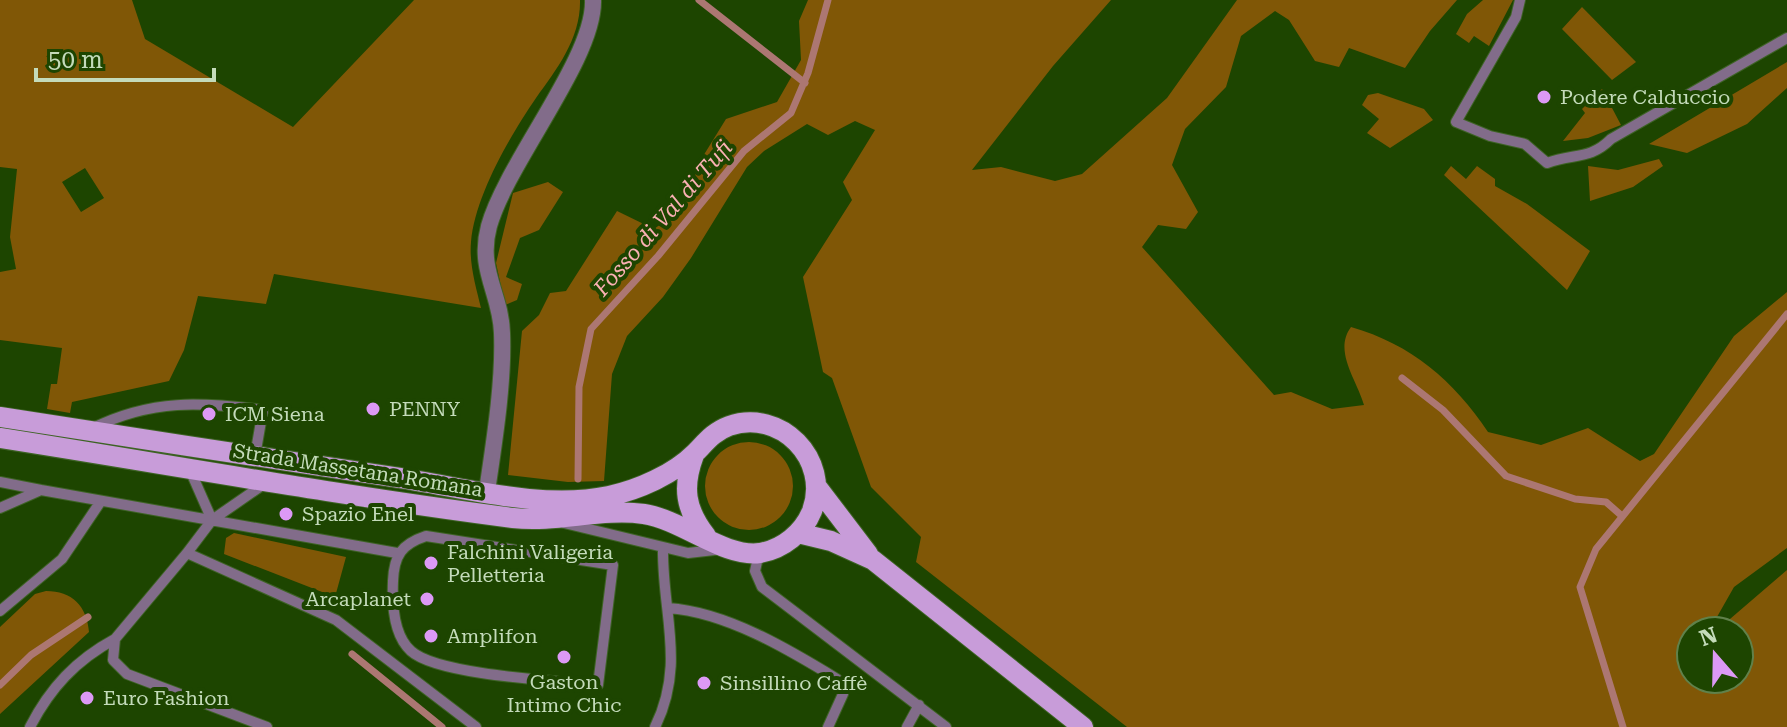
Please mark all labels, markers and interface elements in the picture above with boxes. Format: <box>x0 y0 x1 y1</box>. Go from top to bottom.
scale bar <box>36 32 214 82</box>
text: 50 m <box>48 46 103 74</box>
place label: Podere Calduccio <box>1560 85 1730 109</box>
marker: Podere Calduccio <box>1535 88 1553 106</box>
water label: Fosso di Val di Tufi <box>588 135 737 301</box>
place label: PENNY <box>389 397 461 421</box>
marker: PENNY <box>364 400 382 418</box>
place label: ICM Siena <box>225 402 325 426</box>
marker: ICM Siena <box>200 405 218 423</box>
street label: Strada Massetana Romana <box>231 438 485 502</box>
place label: Spazio Enel <box>302 502 414 526</box>
marker: Spazio Enel <box>277 505 295 523</box>
place label: Falchini Valigeria Pelletteria <box>447 540 613 587</box>
marker: Falchini Valigeria Pelletteria <box>422 554 440 572</box>
place label: Arcaplanet <box>306 587 412 611</box>
marker: Arcaplanet <box>418 590 436 608</box>
north arrow <box>1675 615 1755 695</box>
text: N <box>1696 622 1721 651</box>
place label: Amplifon <box>447 624 538 648</box>
marker: Amplifon <box>422 627 440 645</box>
marker: Gaston Intimo Chic <box>555 648 573 666</box>
place label: Gaston Intimo Chic <box>507 670 621 717</box>
place label: Sinsillino Caffè <box>720 671 867 695</box>
marker: Sinsillino Caffè <box>695 674 713 692</box>
place label: Euro Fashion <box>103 686 229 710</box>
marker: Euro Fashion <box>78 689 96 707</box>

